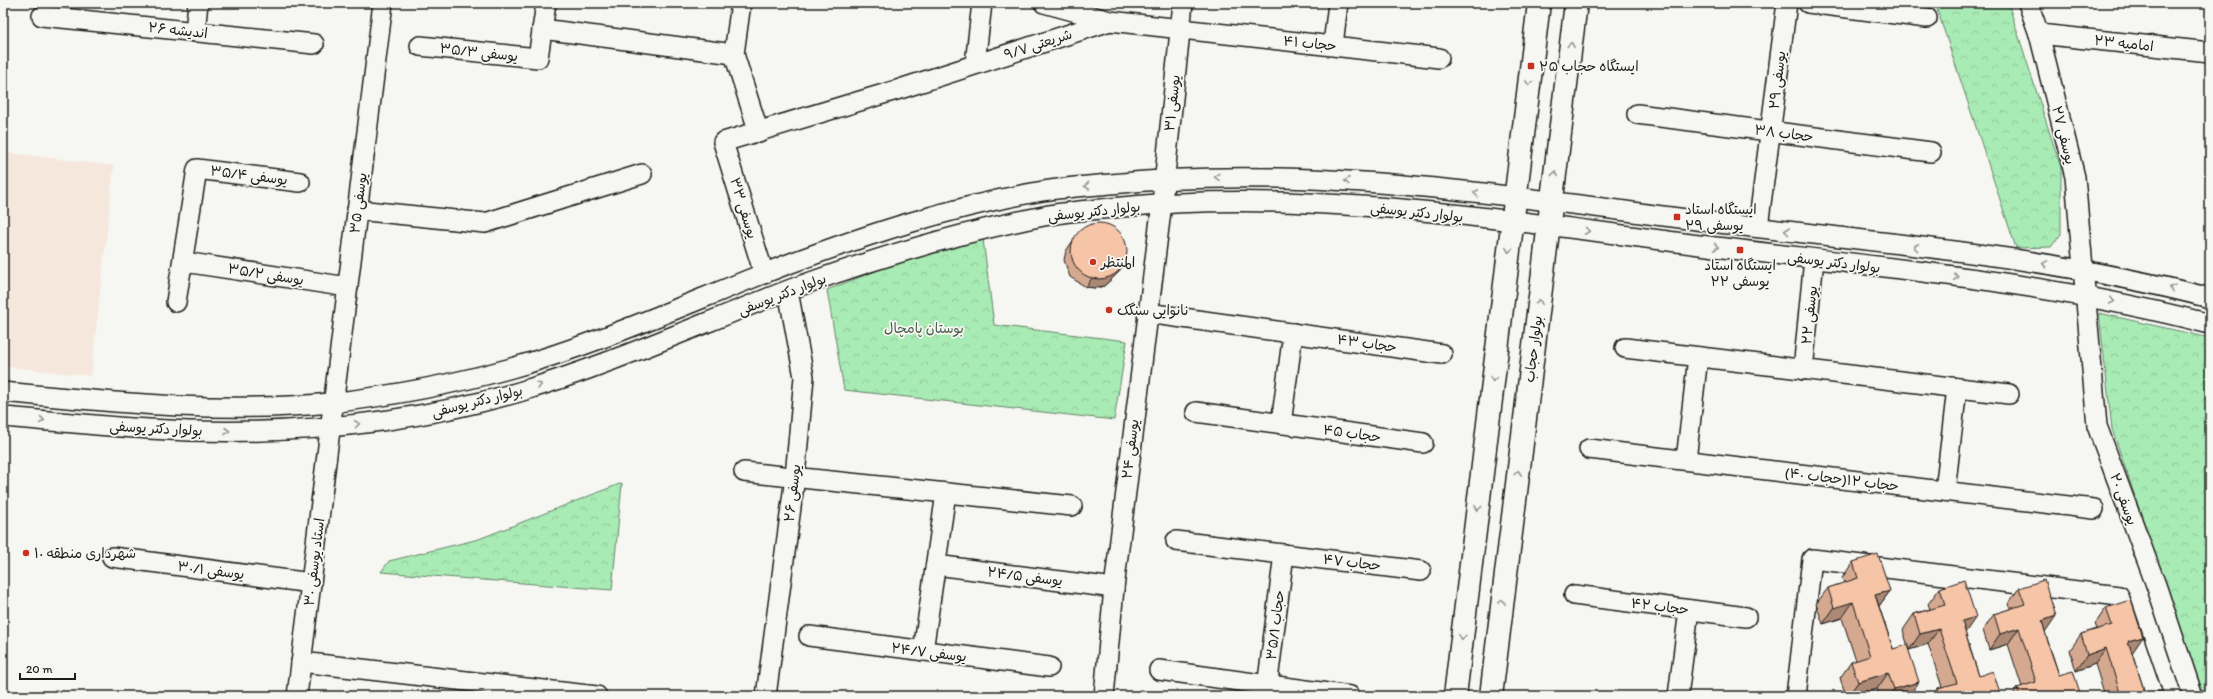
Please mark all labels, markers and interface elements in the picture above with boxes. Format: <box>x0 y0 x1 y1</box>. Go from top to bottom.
street label: اندیشه ۲۶ <box>147 19 208 42</box>
street label: شریعتی ۹/۷ <box>1002 25 1074 63</box>
street label: حجاب ۴۱ <box>1282 32 1338 55</box>
street label: امامیه ۲۳ <box>2093 32 2154 55</box>
street label: یوسفی ۳۵/۳ <box>439 40 519 65</box>
one-way arrow <box>1566 41 1575 48</box>
street label: یوسفی ۲۹ <box>1765 50 1789 110</box>
place label: ایستگاه حجاب ۲۵ <box>1539 58 1639 75</box>
marker: ایستگاه حجاب ۲۵ <box>1526 61 1536 71</box>
street label: یوسفی ۳۱ <box>1161 74 1184 132</box>
one-way arrow <box>1525 80 1534 86</box>
street label: یوسفی ۲۷ <box>2048 104 2079 166</box>
street label: حجاب ۳۸ <box>1753 121 1814 146</box>
street label: یوسفی ۳۵/۴ <box>209 162 289 189</box>
one-way arrow <box>1550 170 1559 177</box>
street label: یوسفی ۳۵ <box>346 172 371 235</box>
one-way arrow <box>1214 173 1220 181</box>
street label: یوسفی ۳۳ <box>726 175 761 241</box>
one-way arrow <box>1344 176 1350 185</box>
one-way arrow <box>1084 182 1090 191</box>
one-way arrow <box>1473 189 1479 198</box>
street label: بولوار دکتر یوسفی <box>1047 198 1141 226</box>
street label: بولوار دکتر یوسفی <box>1370 199 1464 227</box>
place label: ایستگاه استاد یوسفی ۲۹ <box>1685 201 1757 234</box>
marker: ایستگاه استاد یوسفی ۲۹ <box>1672 212 1682 222</box>
one-way arrow <box>1584 226 1590 235</box>
one-way arrow <box>1784 227 1790 236</box>
one-way arrow <box>1713 242 1719 251</box>
one-way arrow <box>1913 243 1919 252</box>
marker: ایستگاه استاد یوسفی ۲۲ <box>1735 245 1745 255</box>
one-way arrow <box>1505 247 1514 253</box>
street label: بولوار دکتر یوسفی <box>1786 248 1881 278</box>
place label: المنتظر <box>1100 254 1135 271</box>
marker: المنتظر <box>1088 257 1098 267</box>
place label: ایستگاه استاد یوسفی ۲۲ <box>1704 257 1776 290</box>
street label: یوسفی ۳۵/۲ <box>227 260 305 289</box>
one-way arrow <box>2041 261 2048 269</box>
street label: بولوار دکتر یوسفی <box>736 270 829 320</box>
one-way arrow <box>1953 272 1959 281</box>
street label: یوسفی ۲۲ <box>1798 285 1821 345</box>
one-way arrow <box>2169 285 2176 293</box>
one-way arrow <box>2109 297 2115 305</box>
one-way arrow <box>1534 299 1543 305</box>
place label: نانوایی سنگک <box>1117 302 1189 319</box>
marker: نانوایی سنگک <box>1104 305 1114 315</box>
street label: بولوار حجاب <box>1521 315 1547 384</box>
park label: بوستان پامچال <box>884 320 964 338</box>
street label: حجاب ۴۳ <box>1336 331 1398 356</box>
one-way arrow <box>1489 376 1498 382</box>
one-way arrow <box>535 381 542 390</box>
street label: بولوار دکتر یوسفی <box>430 382 525 422</box>
one-way arrow <box>39 415 45 424</box>
street label: بولوار دکتر یوسفی <box>109 418 203 440</box>
street label: یوسفی ۲۴ <box>1118 418 1143 480</box>
one-way arrow <box>354 420 360 429</box>
street label: حجاب ۴۵ <box>1322 421 1382 446</box>
one-way arrow <box>224 427 230 435</box>
street label: یوسفی ۲۶ <box>781 463 804 523</box>
street label: حجاب ۱۲(حجاب ۴۰) <box>1784 464 1900 495</box>
one-way arrow <box>1513 470 1522 476</box>
street label: یوسفی ۲۰ <box>2106 471 2141 528</box>
one-way arrow <box>1473 505 1482 511</box>
street label: استاد یوسفی ۳۰ <box>301 517 328 607</box>
place label: شهرداری منطقه ۱۰ <box>34 545 136 562</box>
marker: شهرداری منطقه ۱۰ <box>21 548 31 558</box>
street label: حجاب ۴۷ <box>1322 550 1382 574</box>
street label: یوسفی ۳۰/۱ <box>177 558 245 583</box>
street label: یوسفی ۲۴/۵ <box>986 563 1064 590</box>
street label: حجاب ۳۵/۱ <box>1263 589 1288 661</box>
street label: حجاب ۴۲ <box>1630 595 1690 618</box>
one-way arrow <box>1498 599 1507 605</box>
one-way arrow <box>1458 634 1467 640</box>
street label: یوسفی ۲۴/۷ <box>890 639 968 666</box>
scale bar <box>20 655 75 681</box>
text: 20 m <box>26 662 53 676</box>

